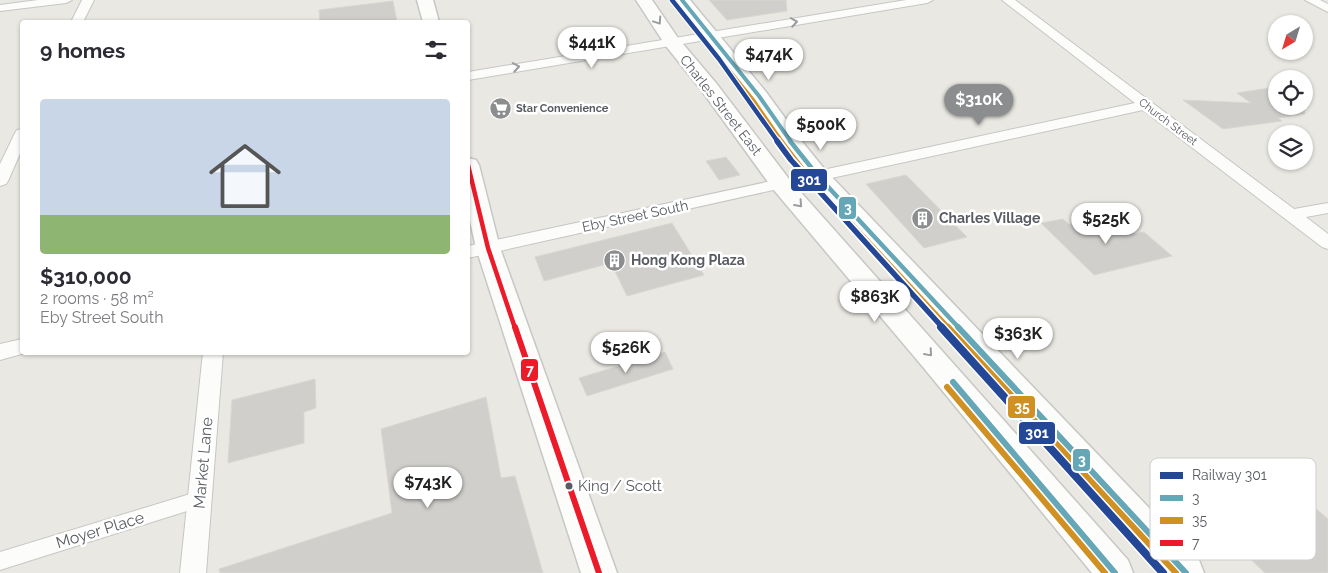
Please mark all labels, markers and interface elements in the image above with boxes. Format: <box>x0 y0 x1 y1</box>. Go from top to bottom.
one-way arrow <box>652 15 661 25</box>
north arrow <box>1268 15 1312 60</box>
map controls <box>1268 15 1313 170</box>
one-way arrow <box>789 18 798 28</box>
pin: $441K <box>557 27 627 69</box>
text: $441K <box>568 33 616 52</box>
icon: filters <box>422 36 450 64</box>
text: 9 homes <box>40 38 125 63</box>
pin: $474K <box>734 38 804 81</box>
text: $474K <box>745 45 793 64</box>
street label: Charles Street East <box>677 52 765 158</box>
one-way arrow <box>511 63 520 73</box>
button: locate <box>1268 70 1313 115</box>
pin: $310K <box>944 84 1014 126</box>
text: $310K <box>955 90 1003 109</box>
supermarket icon: Star Convenience <box>488 96 512 120</box>
street label: Church Street <box>1136 96 1200 148</box>
place label: Star Convenience <box>516 102 609 115</box>
pin: $500K <box>786 108 856 151</box>
text: $500K <box>796 115 846 134</box>
button: layers <box>1268 125 1313 170</box>
icon: home <box>200 131 290 221</box>
line badge: 301 <box>790 168 828 192</box>
text: 301 <box>797 172 821 188</box>
line badge: 3 <box>838 196 857 220</box>
street label: Eby Street South <box>580 197 690 235</box>
one-way arrow <box>793 199 802 208</box>
text: 3 <box>844 200 852 216</box>
pin: $525K <box>1071 202 1141 245</box>
building icon: Charles Village <box>911 206 935 230</box>
text: $525K <box>1082 209 1130 228</box>
place label: Charles Village <box>939 210 1041 226</box>
building icon: Hong Kong Plaza <box>603 248 627 272</box>
place label: Hong Kong Plaza <box>631 252 745 268</box>
text: $310,000 <box>40 264 132 289</box>
pin: $863K <box>840 280 910 323</box>
text: $863K <box>850 287 900 306</box>
text: 2 rooms · 58 m² <box>40 289 154 308</box>
text: Eby Street South <box>40 308 164 327</box>
pin: $363K <box>983 318 1053 360</box>
text: $363K <box>994 324 1042 343</box>
pin: $526K <box>591 332 661 374</box>
text: $526K <box>602 338 650 357</box>
one-way arrow <box>923 348 932 357</box>
line badge: 7 <box>520 358 539 382</box>
text: 7 <box>526 362 534 378</box>
line badge: 35 <box>1007 395 1036 419</box>
text: 35 <box>1014 399 1030 415</box>
street label: Market Lane <box>190 416 216 510</box>
line badge: 301 <box>1018 421 1056 445</box>
text: 301 <box>1025 425 1049 441</box>
line badge: 3 <box>1072 448 1091 472</box>
text: 3 <box>1078 452 1086 468</box>
legend <box>1150 458 1316 560</box>
pin: $743K <box>393 466 463 509</box>
text: Railway 301 <box>1192 467 1267 483</box>
text: $743K <box>404 473 452 492</box>
place label: King / Scott <box>578 477 662 495</box>
marker: King / Scott <box>564 481 574 491</box>
text: 3 <box>1192 490 1199 506</box>
street label: Moyer Place <box>54 508 146 552</box>
text: 35 <box>1192 512 1207 528</box>
text: 7 <box>1192 535 1200 551</box>

